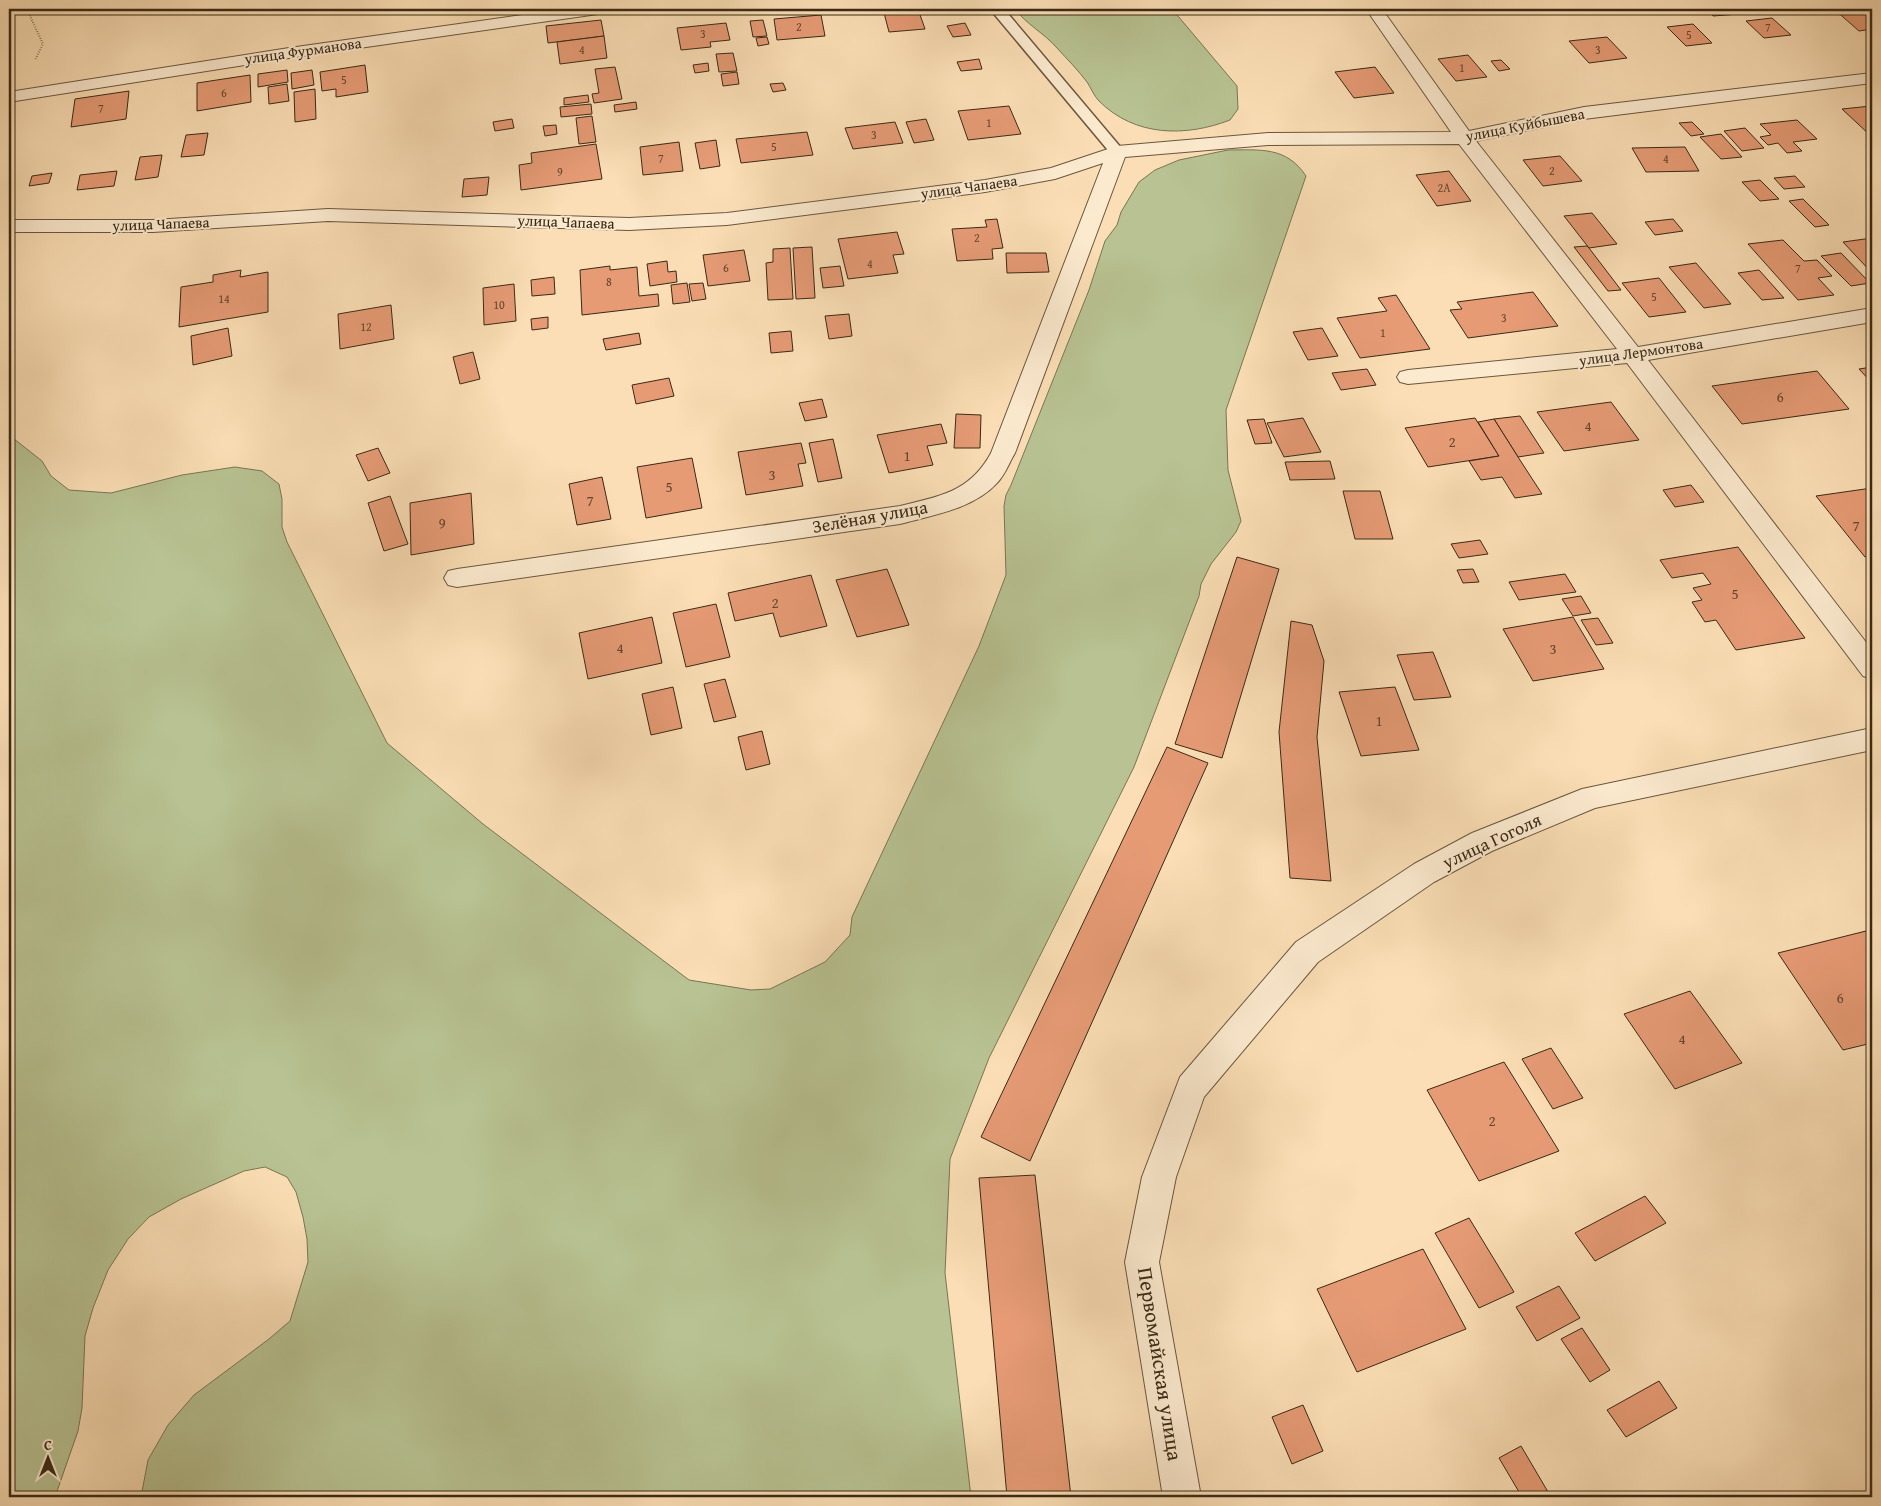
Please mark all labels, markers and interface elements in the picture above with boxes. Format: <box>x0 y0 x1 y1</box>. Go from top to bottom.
house number: 2 <box>796 18 802 35</box>
house number: 7 <box>1765 19 1771 36</box>
house number: 3 <box>700 25 706 42</box>
house number: 5 <box>1686 26 1692 43</box>
street label: улица Фурманова <box>242 32 364 69</box>
house number: 4 <box>579 41 585 58</box>
house number: 3 <box>1595 41 1601 58</box>
house number: 1 <box>1459 59 1465 76</box>
house number: 5 <box>341 71 347 88</box>
house number: 6 <box>221 84 227 101</box>
house number: 7 <box>98 100 104 117</box>
street label: улица Куйбышева <box>1463 103 1587 147</box>
house number: 1 <box>986 114 992 131</box>
house number: 3 <box>871 126 877 143</box>
house number: 5 <box>771 138 777 155</box>
house number: 7 <box>658 150 664 167</box>
house number: 4 <box>1663 150 1669 167</box>
house number: 2 <box>1549 162 1555 179</box>
house number: 9 <box>557 163 563 180</box>
street label: улица Чапаева <box>918 169 1019 204</box>
house number: 2А <box>1437 179 1451 196</box>
street label: улица Чапаева <box>516 209 616 234</box>
street label: улица Чапаева <box>111 211 211 236</box>
house number: 2 <box>974 229 980 246</box>
house number: 4 <box>867 255 873 272</box>
house number: 6 <box>723 259 729 276</box>
house number: 7 <box>1795 260 1801 277</box>
house number: 8 <box>606 273 612 290</box>
house number: 5 <box>1651 288 1657 305</box>
house number: 14 <box>218 290 230 307</box>
house number: 10 <box>493 296 505 313</box>
house number: 3 <box>1501 309 1507 326</box>
house number: 12 <box>360 318 372 335</box>
house number: 1 <box>1380 324 1386 341</box>
street label: улица Лермонтова <box>1577 332 1705 371</box>
house number: 6 <box>1776 386 1784 407</box>
house number: 4 <box>1584 415 1592 436</box>
house number: 2 <box>1448 431 1456 452</box>
house number: 1 <box>903 445 911 466</box>
house number: 3 <box>768 464 776 485</box>
house number: 5 <box>665 476 673 497</box>
house number: 7 <box>586 490 594 511</box>
street label: Зелёная улица <box>810 493 930 540</box>
house number: 9 <box>438 512 446 533</box>
house number: 7 <box>1852 515 1860 536</box>
house number: 5 <box>1731 583 1739 604</box>
house number: 2 <box>771 592 779 613</box>
house number: 4 <box>616 637 624 658</box>
house number: 3 <box>1549 638 1557 659</box>
house number: 1 <box>1375 710 1383 731</box>
street label: улица Гоголя <box>1437 806 1546 876</box>
house number: 6 <box>1836 987 1844 1008</box>
house number: 4 <box>1678 1028 1686 1049</box>
house number: 2 <box>1488 1110 1496 1131</box>
street label: Первомайская улица <box>1130 1265 1191 1463</box>
north arrow <box>22 1434 72 1484</box>
text: С <box>44 1435 52 1455</box>

